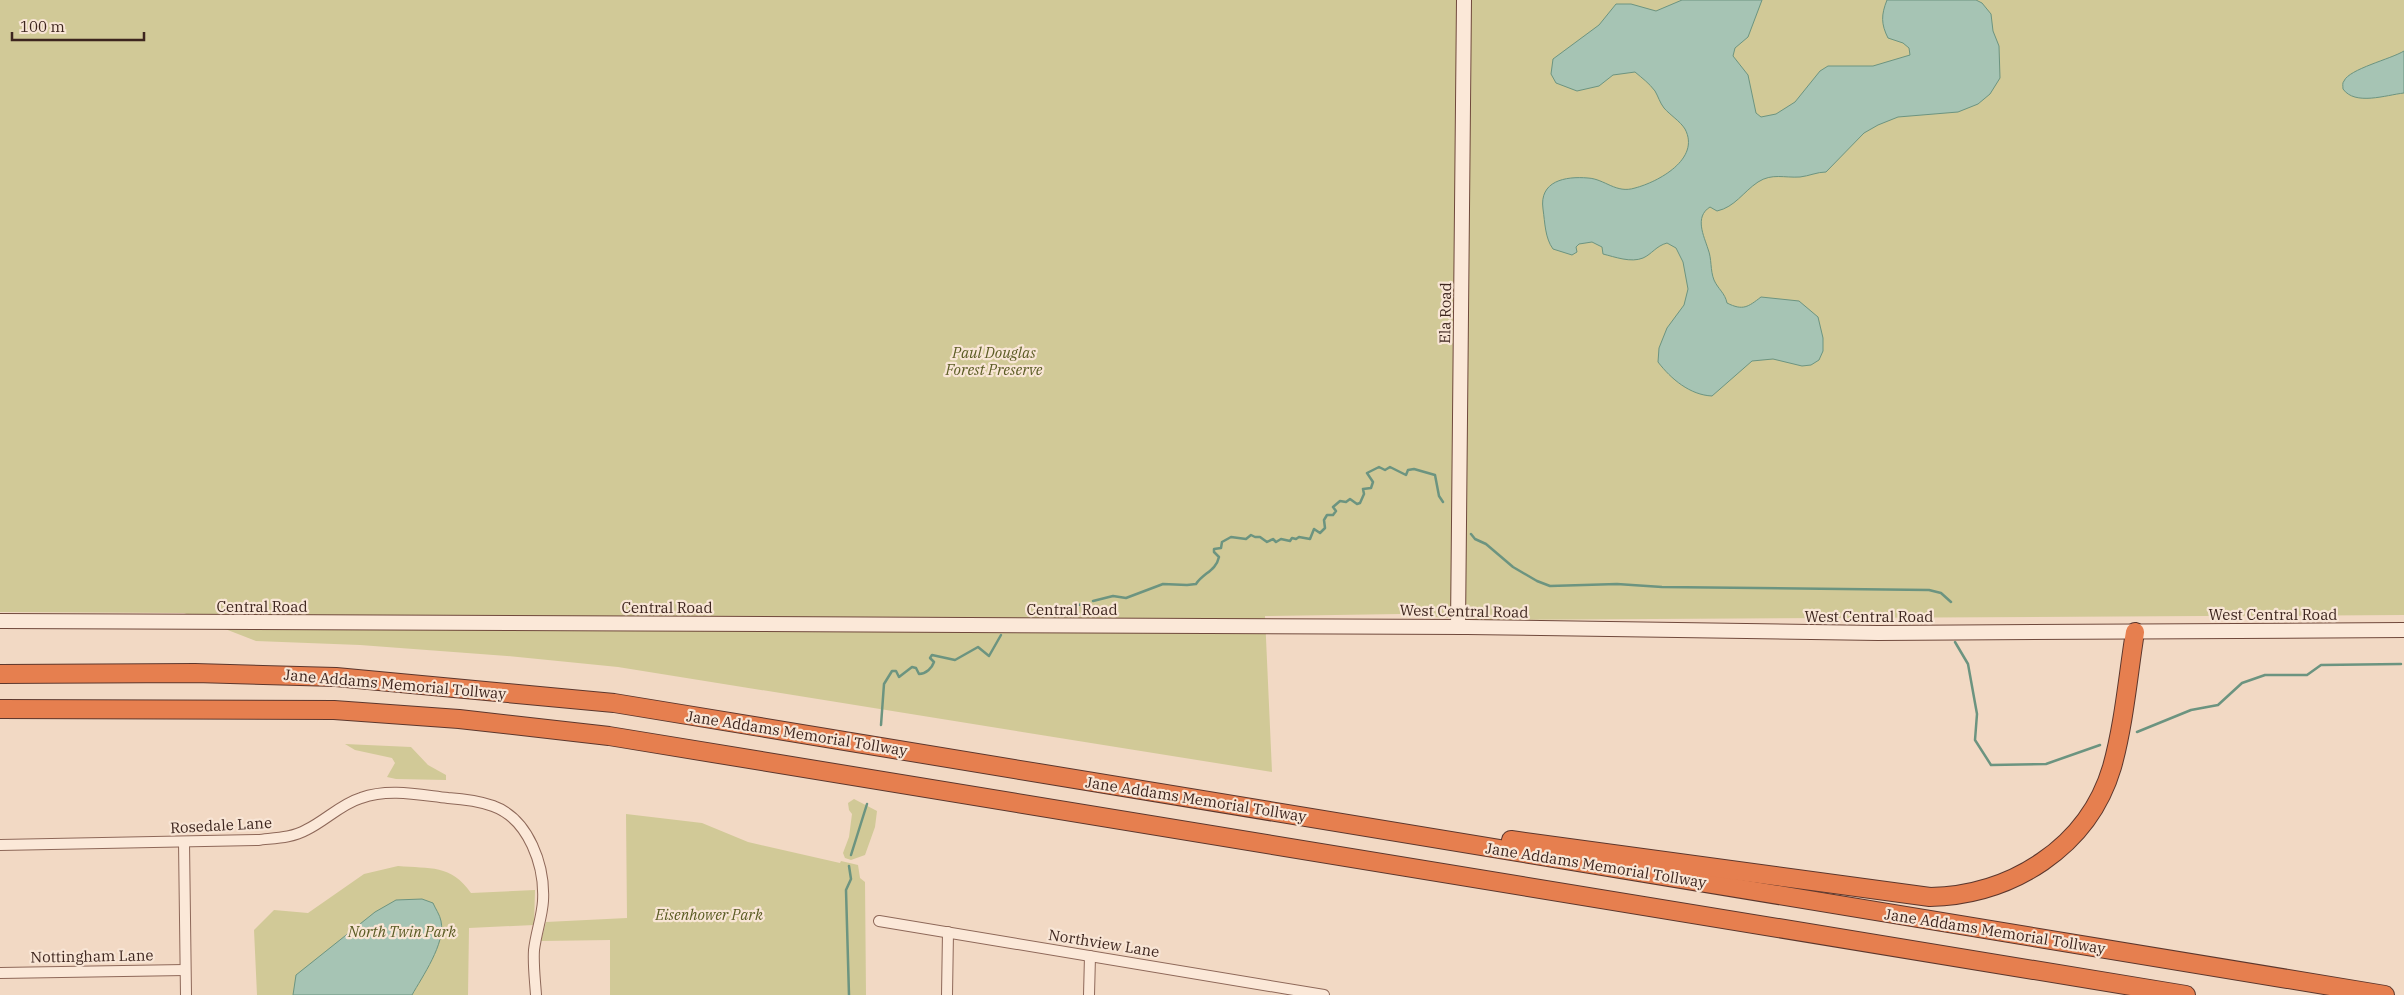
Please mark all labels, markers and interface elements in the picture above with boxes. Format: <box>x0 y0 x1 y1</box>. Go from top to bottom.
scale bar <box>12 10 145 42</box>
text: 100 m <box>20 17 65 36</box>
street label: Ela Road <box>1435 282 1455 344</box>
park label: Paul Douglas Forest Preserve <box>944 343 1043 379</box>
street label: Central Road <box>216 597 308 616</box>
street label: Central Road <box>621 598 713 617</box>
street label: Central Road <box>1026 600 1118 619</box>
street label: West Central Road <box>1399 600 1529 622</box>
street label: West Central Road <box>2209 605 2337 624</box>
street label: West Central Road <box>1805 607 1933 626</box>
street label: Jane Addams Memorial Tollway <box>283 665 507 703</box>
street label: Jane Addams Memorial Tollway <box>685 706 909 760</box>
street label: Jane Addams Memorial Tollway <box>1084 772 1308 826</box>
street label: Rosedale Lane <box>170 813 272 837</box>
street label: Jane Addams Memorial Tollway <box>1484 838 1708 892</box>
street label: Jane Addams Memorial Tollway <box>1883 904 2107 958</box>
park label: Eisenhower Park <box>654 905 763 924</box>
park label: North Twin Park <box>347 922 456 941</box>
street label: Northview Lane <box>1047 925 1161 961</box>
street label: Nottingham Lane <box>30 945 154 967</box>

